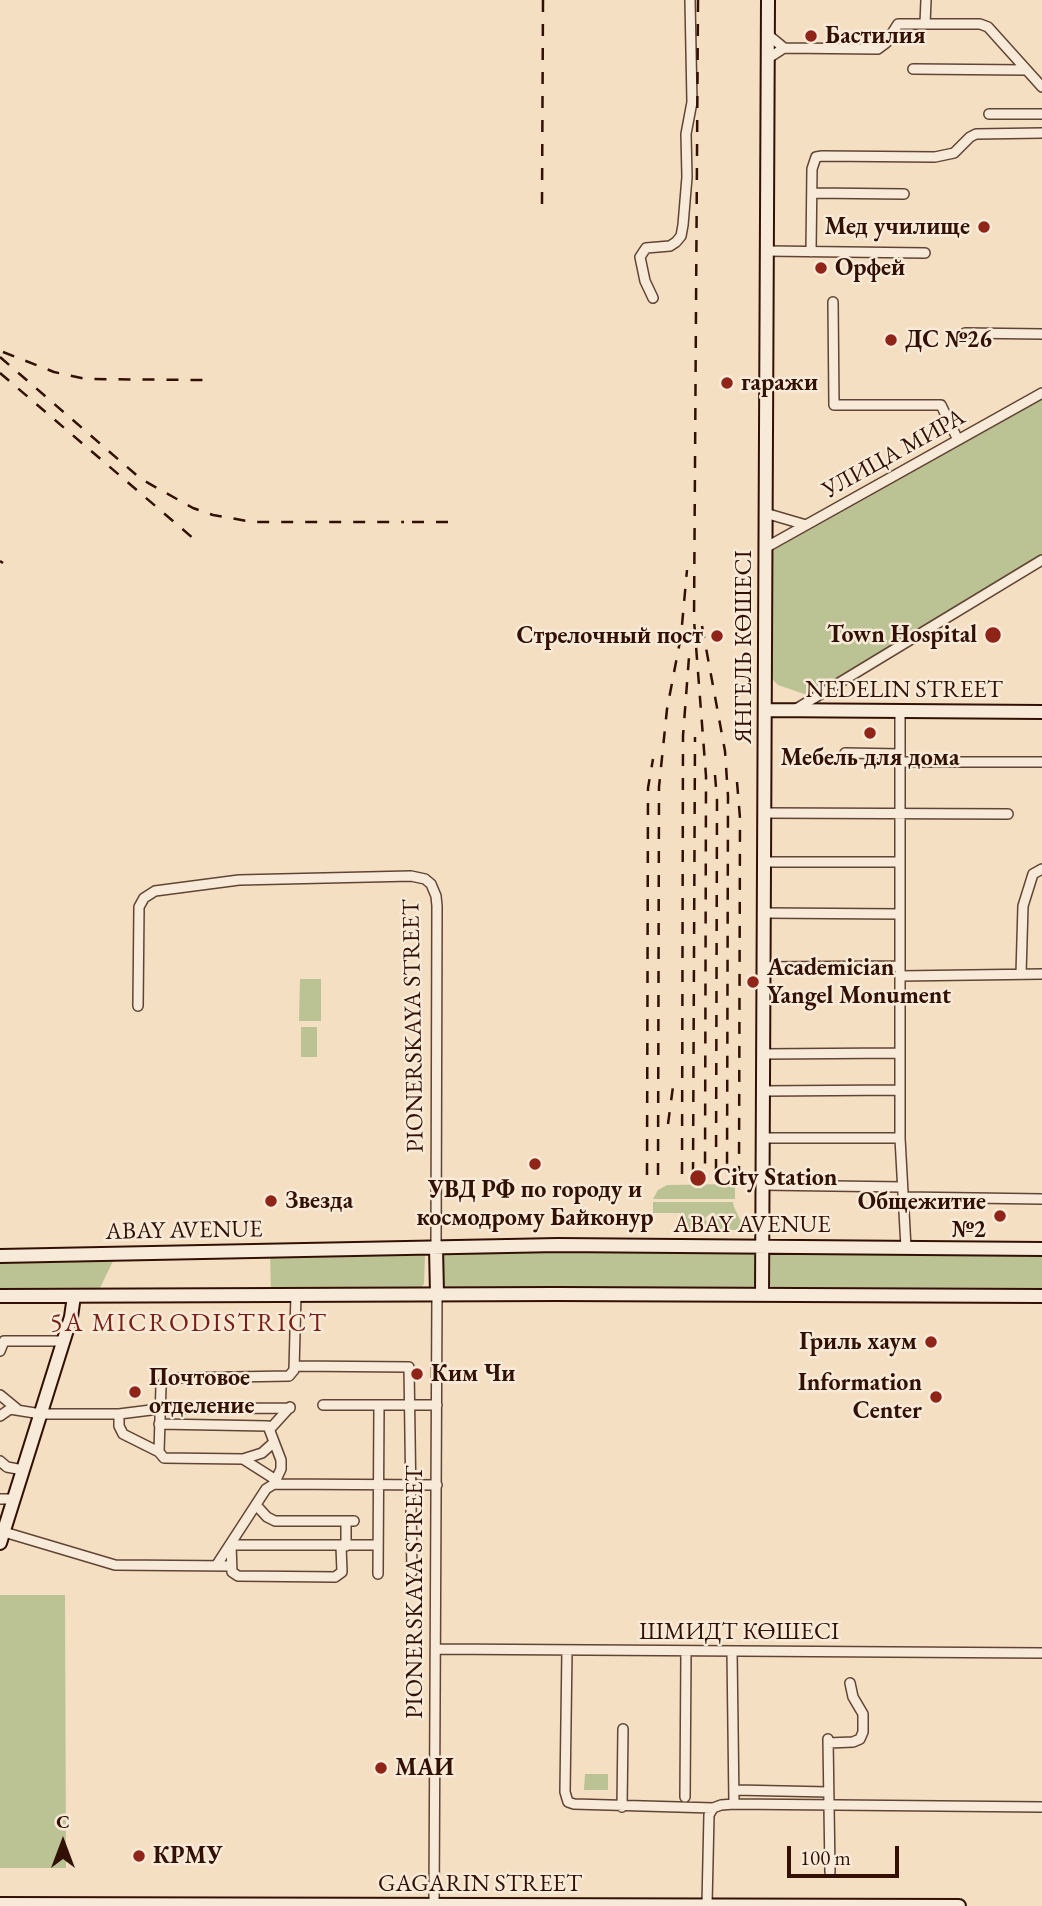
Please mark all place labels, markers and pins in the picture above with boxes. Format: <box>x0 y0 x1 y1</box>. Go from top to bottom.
place label: Бастилия <box>825 22 926 50</box>
marker: Бастилия <box>803 28 819 44</box>
place label: Мед училище <box>824 213 970 241</box>
marker: Мед училище <box>976 219 992 235</box>
place label: Орфей <box>835 254 905 282</box>
marker: Орфей <box>813 260 829 276</box>
place label: ДС №26 <box>905 326 992 354</box>
marker: ДС №26 <box>883 332 899 348</box>
place label: гаражи <box>741 369 818 397</box>
marker: гаражи <box>719 375 735 391</box>
place label: Town Hospital <box>827 621 977 649</box>
place label: Стрелочный пост <box>516 622 703 650</box>
marker: Town Hospital <box>983 625 1003 645</box>
marker: Стрелочный пост <box>709 628 725 644</box>
marker: Мебель для дома <box>862 725 878 741</box>
place label: Мебель для дома <box>780 744 960 772</box>
place label: Academician Yangel Monument <box>767 954 951 1010</box>
marker: Academician Yangel Monument <box>745 974 761 990</box>
marker: УВД РФ по городу и космодрому Байконур <box>527 1156 543 1172</box>
place label: City Station <box>714 1164 837 1192</box>
marker: City Station <box>688 1168 708 1188</box>
place label: УВД РФ по городу и космодрому Байконур <box>416 1176 654 1232</box>
place label: Звезда <box>285 1187 353 1215</box>
place label: Общежитие №2 <box>858 1188 986 1244</box>
marker: Звезда <box>263 1193 279 1209</box>
marker: Общежитие №2 <box>992 1208 1008 1224</box>
place label: Гриль хаум <box>799 1328 917 1356</box>
marker: Гриль хаум <box>923 1334 939 1350</box>
place label: Ким Чи <box>431 1360 515 1388</box>
place label: Почтовое отделение <box>149 1364 254 1420</box>
marker: Ким Чи <box>409 1366 425 1382</box>
place label: Information Center <box>798 1369 922 1425</box>
marker: Почтовое отделение <box>127 1384 143 1400</box>
marker: Information Center <box>928 1389 944 1405</box>
place label: МАИ <box>395 1754 454 1782</box>
marker: МАИ <box>373 1760 389 1776</box>
place label: КРМУ <box>153 1842 223 1870</box>
marker: КРМУ <box>131 1848 147 1864</box>

